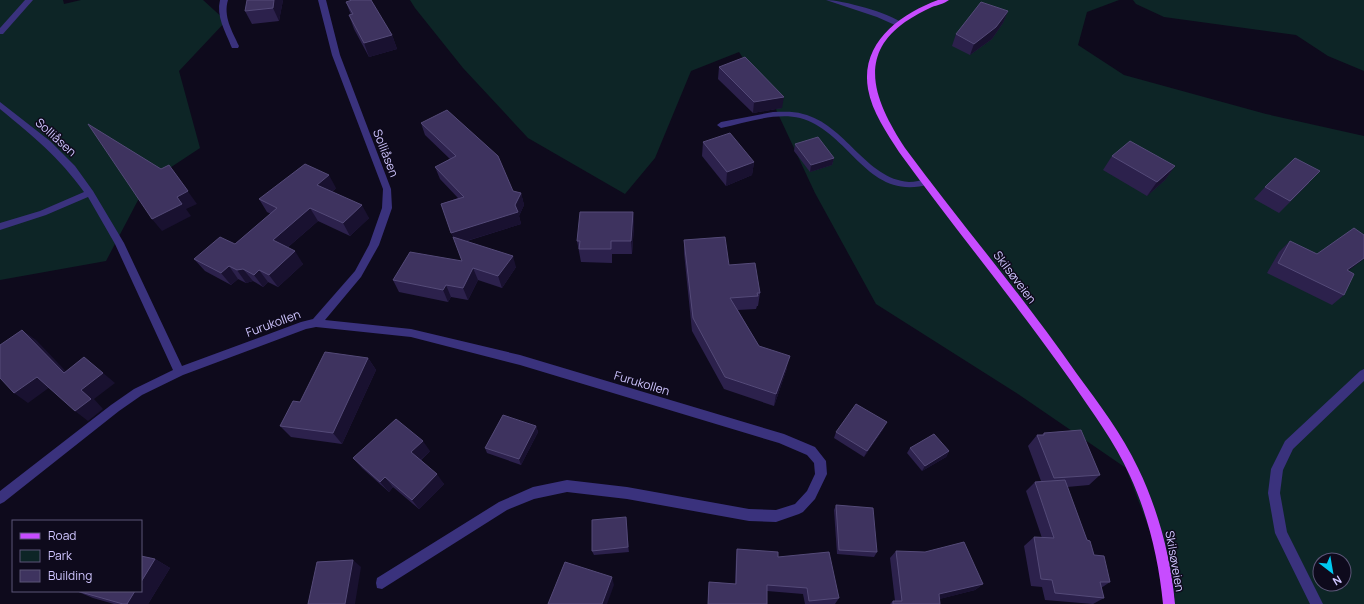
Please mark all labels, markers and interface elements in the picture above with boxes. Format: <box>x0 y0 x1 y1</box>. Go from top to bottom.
street label: Solliåsen <box>32 114 80 160</box>
street label: Solliåsen <box>369 127 403 179</box>
street label: Skilsøveien <box>990 247 1040 307</box>
street label: Furukollen <box>243 305 303 341</box>
street label: Furukollen <box>612 367 672 399</box>
legend <box>12 520 142 592</box>
text: Road <box>48 527 76 544</box>
street label: Skilsøveien <box>1161 529 1189 593</box>
text: Park <box>48 547 73 564</box>
north arrow <box>1312 552 1352 592</box>
text: Building <box>48 567 92 584</box>
text: N <box>1330 573 1345 590</box>

